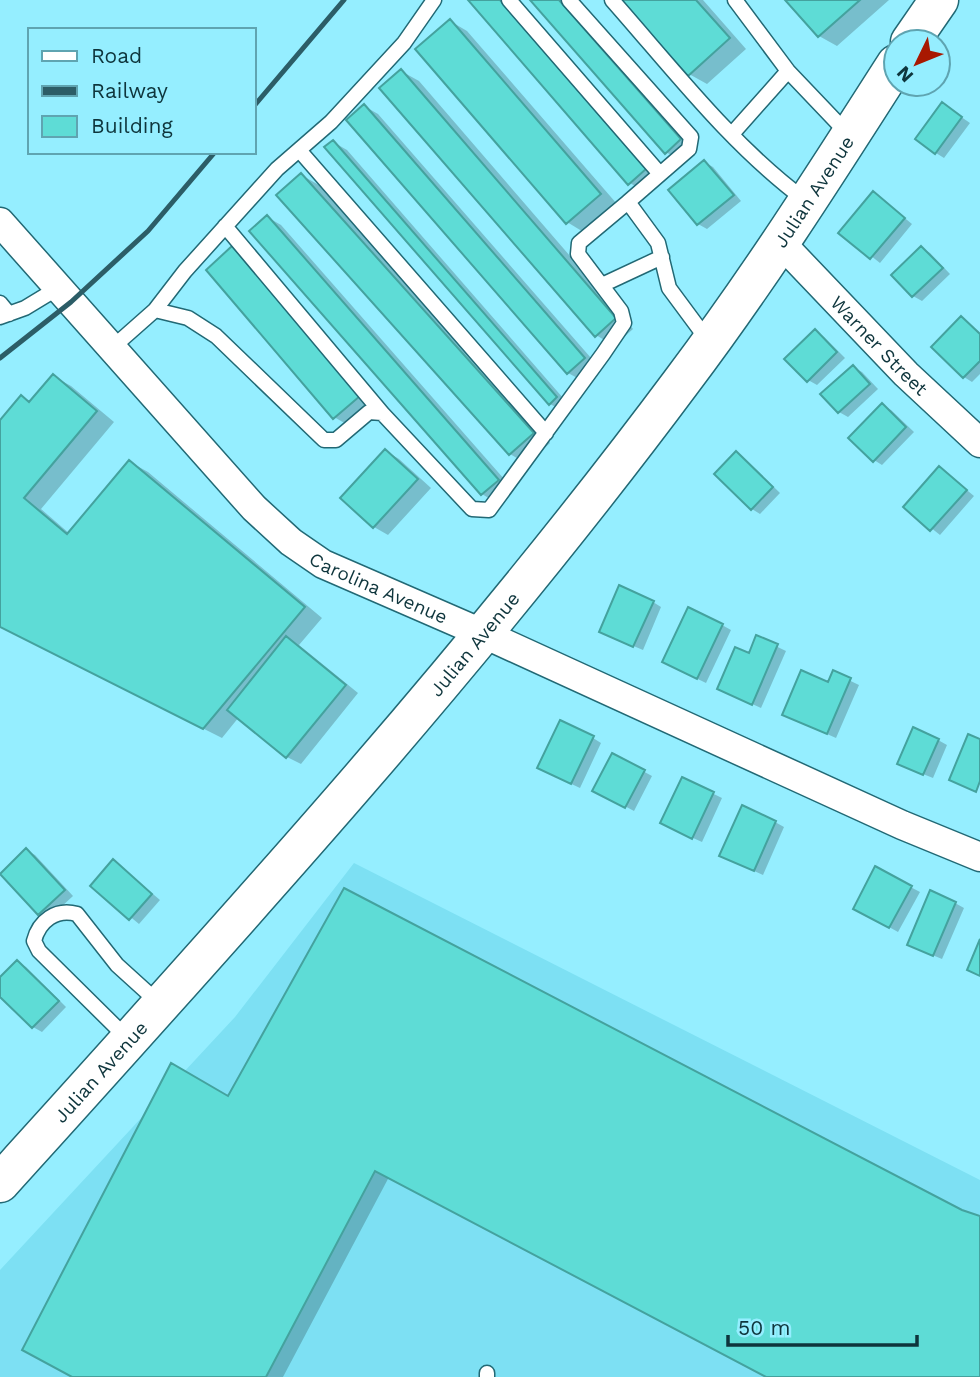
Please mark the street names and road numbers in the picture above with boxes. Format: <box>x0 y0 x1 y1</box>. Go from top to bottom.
street label: Julian Avenue <box>769 132 859 252</box>
street label: Warner Street <box>826 291 932 400</box>
street label: Carolina Avenue <box>305 547 451 629</box>
street label: Julian Avenue <box>425 587 525 701</box>
street label: Julian Avenue <box>49 1017 153 1128</box>

